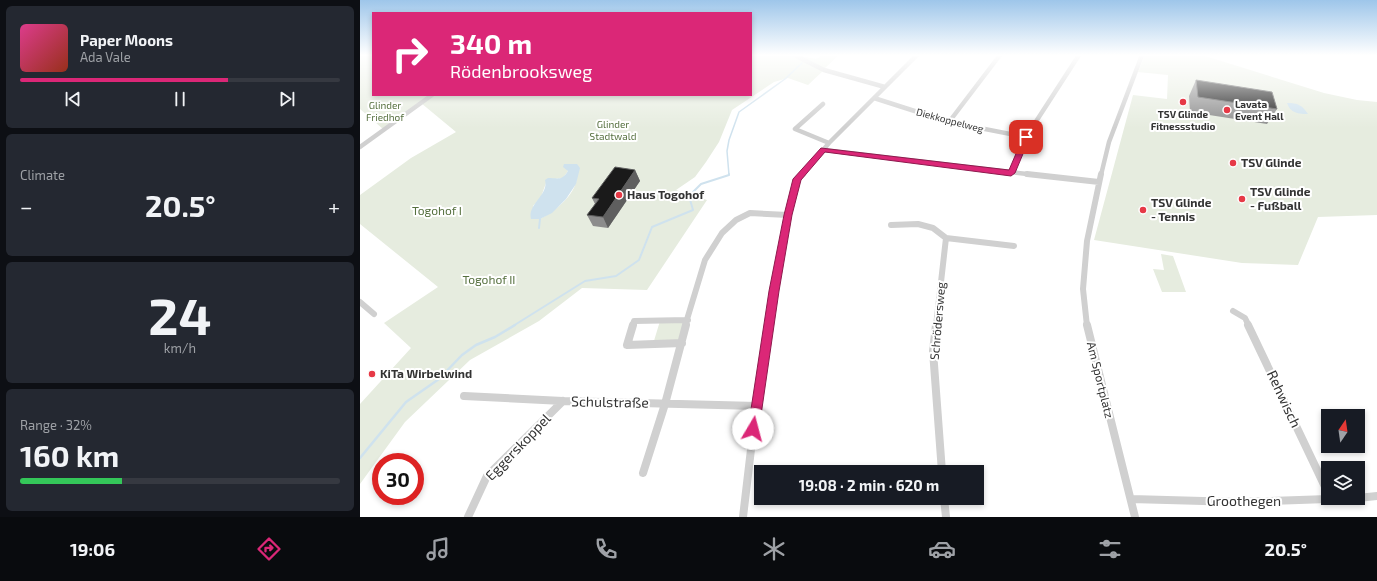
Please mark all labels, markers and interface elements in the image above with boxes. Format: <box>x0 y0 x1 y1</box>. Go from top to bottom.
text: 340 m <box>450 26 532 60</box>
icon: right <box>384 28 436 80</box>
text: Paper Moons <box>80 31 173 49</box>
text: Ada Vale <box>80 49 131 65</box>
text: Rödenbrooksweg <box>450 60 592 82</box>
icon: previous <box>62 88 84 110</box>
icon: pause <box>169 88 191 110</box>
icon: next <box>276 88 298 110</box>
marker: TSV Glinde Fitnessstudio <box>1178 97 1188 107</box>
place label: Lavata Event Hall <box>1235 98 1284 122</box>
park label: Glinder Friedhof <box>366 99 404 123</box>
street label: Diekkoppelweg <box>915 105 985 135</box>
marker: Lavata Event Hall <box>1222 105 1232 115</box>
place label: TSV Glinde Fitnessstudio <box>1151 108 1215 132</box>
park label: Glinder Stadtwald <box>590 118 636 142</box>
pin <box>1009 120 1043 154</box>
icon: arrive <box>1015 126 1037 148</box>
place label: TSV Glinde <box>1241 155 1302 169</box>
marker: TSV Glinde <box>1228 158 1238 168</box>
text: Climate <box>20 167 65 183</box>
place label: TSV Glinde - Fußball <box>1250 184 1311 212</box>
text: 20.5° <box>145 187 216 223</box>
place label: Haus Togohof <box>627 187 705 201</box>
marker: Haus Togohof <box>614 190 624 200</box>
text: − <box>20 193 33 219</box>
text: + <box>328 193 340 219</box>
marker: TSV Glinde - Fußball <box>1237 194 1247 204</box>
place label: TSV Glinde - Tennis <box>1151 195 1212 223</box>
park label: Togohof I <box>412 203 462 217</box>
marker: TSV Glinde - Tennis <box>1138 205 1148 215</box>
park label: Togohof II <box>463 272 515 286</box>
street label: Schrödersweg <box>927 281 947 361</box>
text: 24 <box>148 283 212 345</box>
text: km/h <box>164 340 196 356</box>
street label: Am Sportplatz <box>1085 340 1117 419</box>
place label: KiTa Wirbelwind <box>380 366 472 380</box>
street label: Rehwisch <box>1264 367 1305 430</box>
marker: KiTa Wirbelwind <box>367 369 377 379</box>
street label: Schulstraße <box>571 392 649 411</box>
position arrow <box>732 408 774 450</box>
street label: Eggerskoppel <box>482 409 554 484</box>
north arrow <box>1321 409 1365 453</box>
map controls <box>1321 409 1365 505</box>
text: Range · 32% <box>20 417 92 433</box>
text: 160 km <box>20 437 119 473</box>
speed limit sign: 30 <box>372 453 424 505</box>
button: layers <box>1321 461 1365 505</box>
text: 19:08 · 2 min · 620 m <box>799 476 939 494</box>
street label: Groothegen <box>1207 492 1281 509</box>
icon: directions <box>255 535 283 563</box>
icon: music <box>424 535 452 563</box>
icon: phone <box>592 535 620 563</box>
icon: climate <box>760 535 788 563</box>
icon: car <box>928 535 956 563</box>
icon: filters <box>1096 535 1124 563</box>
text: 19:06 <box>70 538 115 560</box>
text: 20.5° <box>1265 538 1307 560</box>

